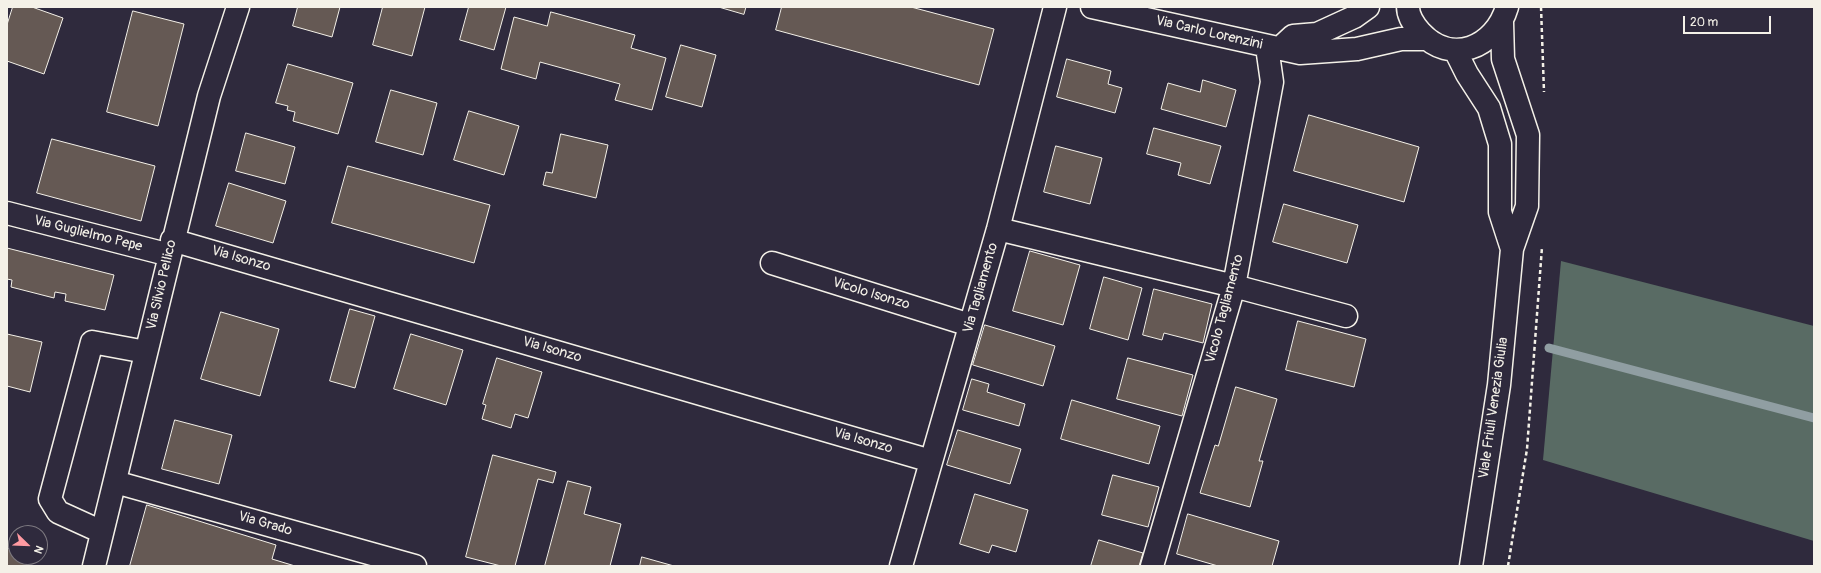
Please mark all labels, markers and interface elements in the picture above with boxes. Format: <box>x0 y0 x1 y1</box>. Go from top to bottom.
scale bar <box>1685 8 1773 34</box>
street label: Via Carlo Lorenzini <box>1154 13 1264 53</box>
text: 20 m <box>1690 15 1718 30</box>
street label: Via Guglielmo Pepe <box>32 212 144 256</box>
street label: Via Silvio Pellico <box>143 238 181 332</box>
street label: Via Tagliamento <box>960 241 1002 335</box>
street label: Via Isonzo <box>209 243 273 275</box>
street label: Vicolo Tagliamento <box>1202 253 1248 365</box>
street label: Vicolo Isonzo <box>830 274 912 314</box>
street label: Via Isonzo <box>520 334 584 366</box>
street label: Viale Friuli Venezia Giulia <box>1476 336 1512 480</box>
street label: Via Isonzo <box>831 425 895 457</box>
street label: Via Grado <box>236 508 294 540</box>
north arrow <box>8 525 48 565</box>
text: N <box>31 544 46 555</box>

